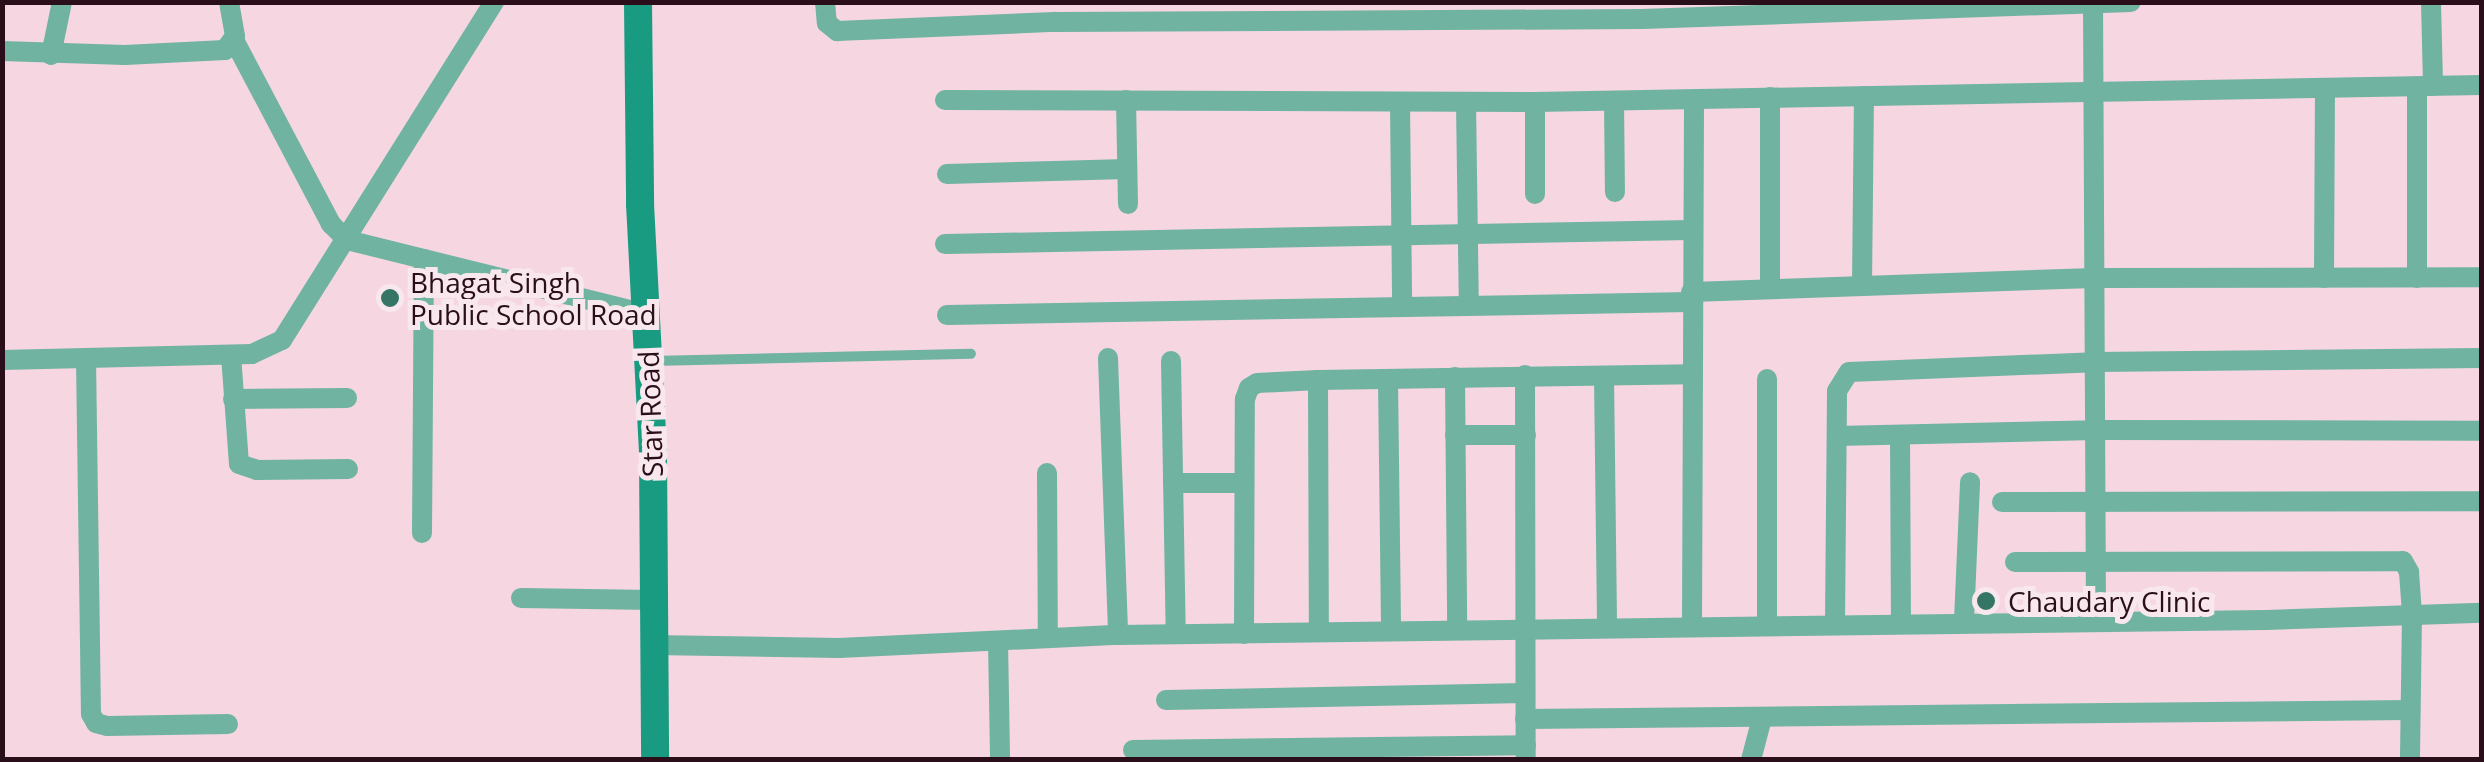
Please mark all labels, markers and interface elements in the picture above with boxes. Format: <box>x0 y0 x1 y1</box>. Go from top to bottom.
place label: Bhagat Singh Public School Road <box>410 265 657 331</box>
marker: Bhagat Singh Public School Road <box>379 287 401 309</box>
street label: Star Road <box>631 350 669 478</box>
place label: Chaudary Clinic <box>2008 584 2210 618</box>
marker: Chaudary Clinic <box>1973 588 1999 614</box>

